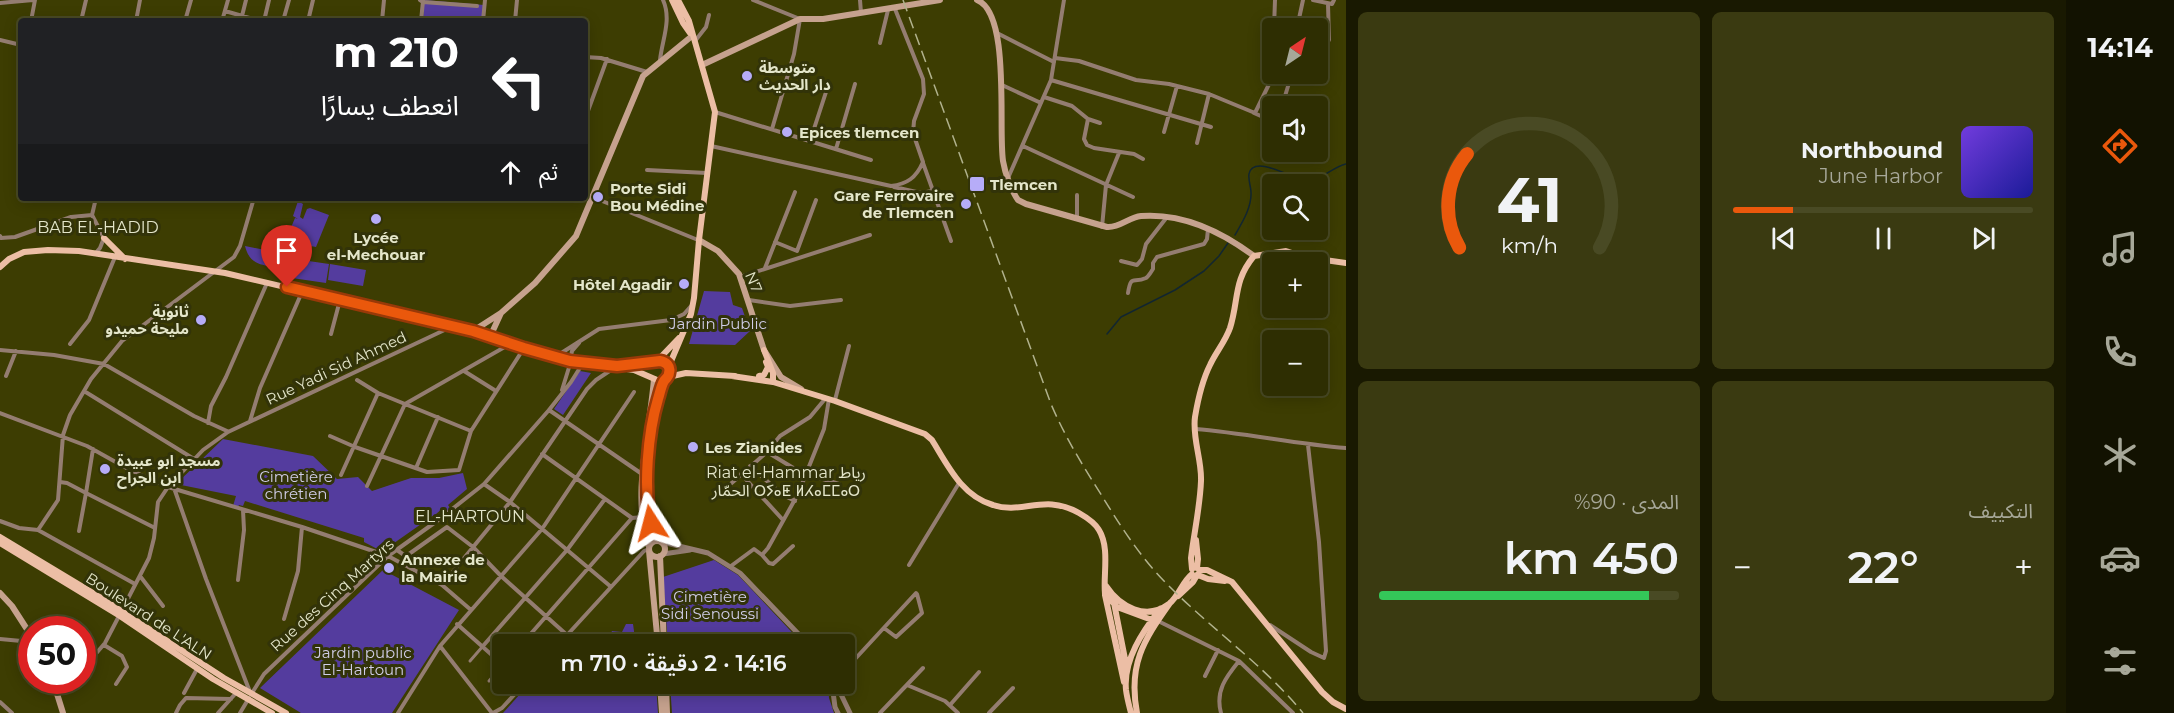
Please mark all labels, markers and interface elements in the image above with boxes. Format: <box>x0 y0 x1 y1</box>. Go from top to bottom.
north arrow <box>1262 18 1328 84</box>
map controls <box>1262 18 1328 396</box>
text: 210 m <box>333 26 459 78</box>
text: 14:14 <box>2087 31 2153 64</box>
icon: left <box>480 42 558 120</box>
place label: متوسطة دار الحديث <box>759 58 831 94</box>
marker: متوسطة دار الحديث <box>740 69 754 83</box>
text: انعطف يسارًا <box>321 89 459 122</box>
button: sound <box>1262 96 1328 162</box>
place label: Epices tlemcen <box>799 123 919 142</box>
marker: Epices tlemcen <box>780 125 794 139</box>
icon: directions <box>2099 125 2141 167</box>
text: Northbound <box>1801 137 1943 164</box>
icon: ahead <box>494 156 527 189</box>
text: ثم <box>539 159 558 186</box>
text: 41 <box>1496 162 1562 238</box>
text: June Harbor <box>1819 164 1943 188</box>
button: search <box>1262 174 1328 240</box>
marker: Tlemcen <box>968 175 986 193</box>
place label: Tlemcen <box>990 175 1058 194</box>
place label: Porte Sidi Bou Médine <box>610 179 704 215</box>
place label: Gare Ferrovaire de Tlemcen <box>834 186 954 222</box>
marker: Porte Sidi Bou Médine <box>591 190 605 204</box>
marker: Gare Ferrovaire de Tlemcen <box>959 197 973 211</box>
marker: Lycée el-Mechouar <box>369 212 383 226</box>
district label: BAB EL-HADID <box>37 218 159 237</box>
icon: previous <box>1767 222 1800 255</box>
icon: pause <box>1867 222 1900 255</box>
icon: next <box>1967 222 2000 255</box>
pin <box>261 225 312 287</box>
place label: Lycée el-Mechouar <box>327 228 426 264</box>
icon: music <box>2099 228 2141 270</box>
text: km/h <box>1500 232 1558 258</box>
icon: arrive <box>270 234 303 267</box>
button: + <box>1262 252 1328 318</box>
street label: N7 <box>741 269 767 296</box>
place label: Hôtel Agadir <box>573 275 673 294</box>
marker: Hôtel Agadir <box>677 277 691 291</box>
place label: ثانوية مليحة حميدو <box>106 302 189 338</box>
marker: ثانوية مليحة حميدو <box>194 313 208 327</box>
park label: Jardin Public <box>668 314 767 333</box>
street label: Rue Yadi Sid Ahmed <box>263 327 409 409</box>
button: − <box>1262 330 1328 396</box>
icon: phone <box>2099 331 2141 373</box>
icon: climate <box>2099 434 2141 476</box>
place label: Les Zianides <box>705 438 802 457</box>
marker: Les Zianides <box>686 440 700 454</box>
place label: مسجد ابو عبيدة ابن الجراح <box>117 451 220 489</box>
marker: مسجد ابو عبيدة ابن الجراح <box>98 462 112 476</box>
district label: Riat el-Hammar رياط الحمّار ⵔⵢⴰⵟ ⵍⵃⴰⵎⵎⴰⵔ <box>706 463 866 500</box>
park label: Cimetière chrétien <box>259 467 333 503</box>
text: المدى · 90% <box>1574 490 1679 514</box>
position arrow <box>619 491 683 555</box>
text: التكييف <box>1969 499 2033 523</box>
district label: EL-HARTOUN <box>415 507 525 526</box>
text: 450 km <box>1504 530 1679 585</box>
street label: Rue des Cinq Martyrs <box>266 535 398 655</box>
icon: car <box>2099 537 2141 579</box>
text: 22° <box>1847 539 1919 594</box>
text: − <box>1733 547 1752 587</box>
text: + <box>2014 547 2033 587</box>
place label: Annexe de la Mairie <box>400 550 485 586</box>
marker: Annexe de la Mairie <box>382 561 396 575</box>
street label: Boulevard de L'ALN <box>82 568 216 664</box>
park label: Cimetière Sidi Senoussi <box>661 587 759 623</box>
speed limit sign: 50 <box>18 616 96 694</box>
icon: filters <box>2099 640 2141 682</box>
park label: Jardin public El-Hartoun <box>313 643 412 679</box>
text: 14:16 · 2 دقيقة · 710 m <box>560 650 787 677</box>

